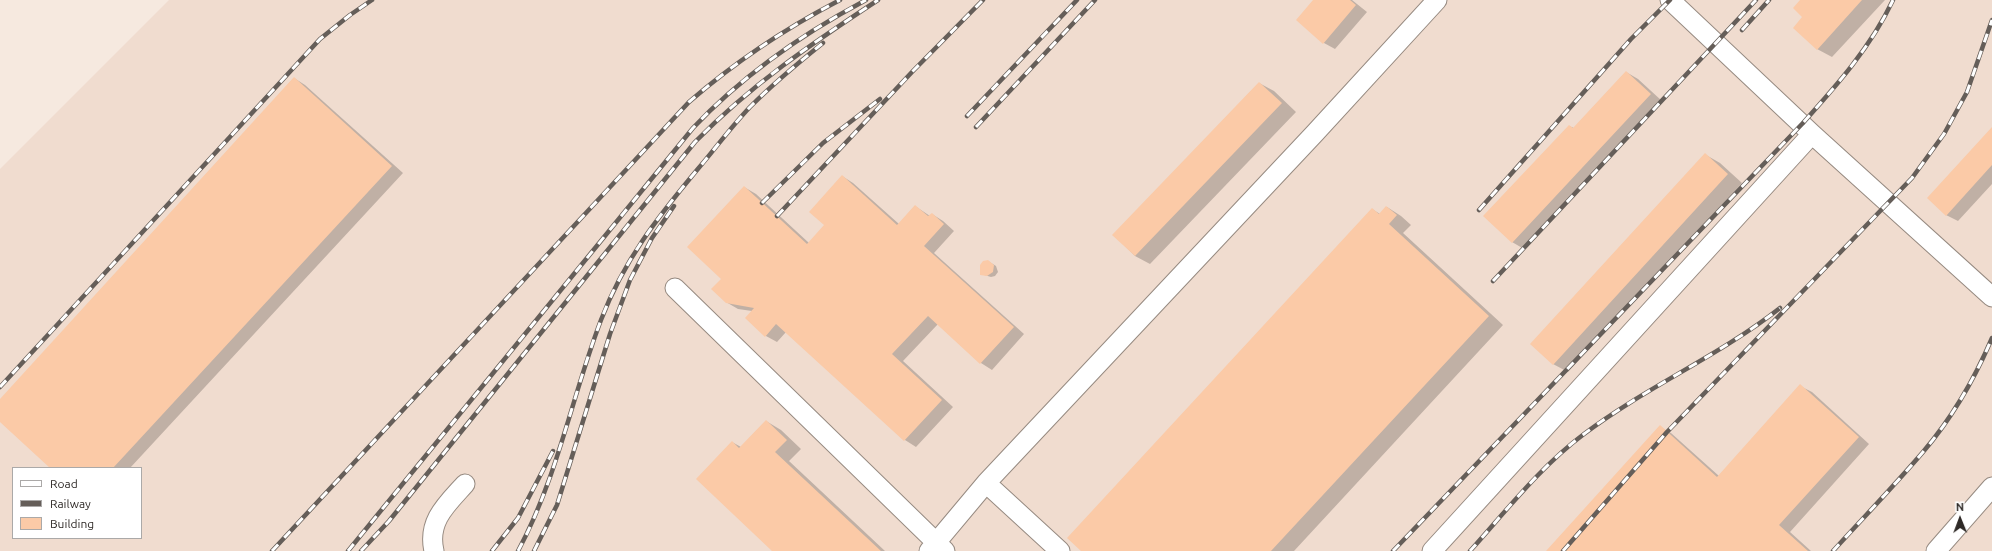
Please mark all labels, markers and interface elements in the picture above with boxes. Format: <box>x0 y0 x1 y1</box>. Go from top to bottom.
legend <box>12 467 142 539</box>
text: Road <box>50 477 78 490</box>
text: Railway <box>50 497 91 510</box>
north arrow <box>1940 499 1980 539</box>
text: N <box>1956 501 1964 513</box>
text: Building <box>50 517 94 530</box>

